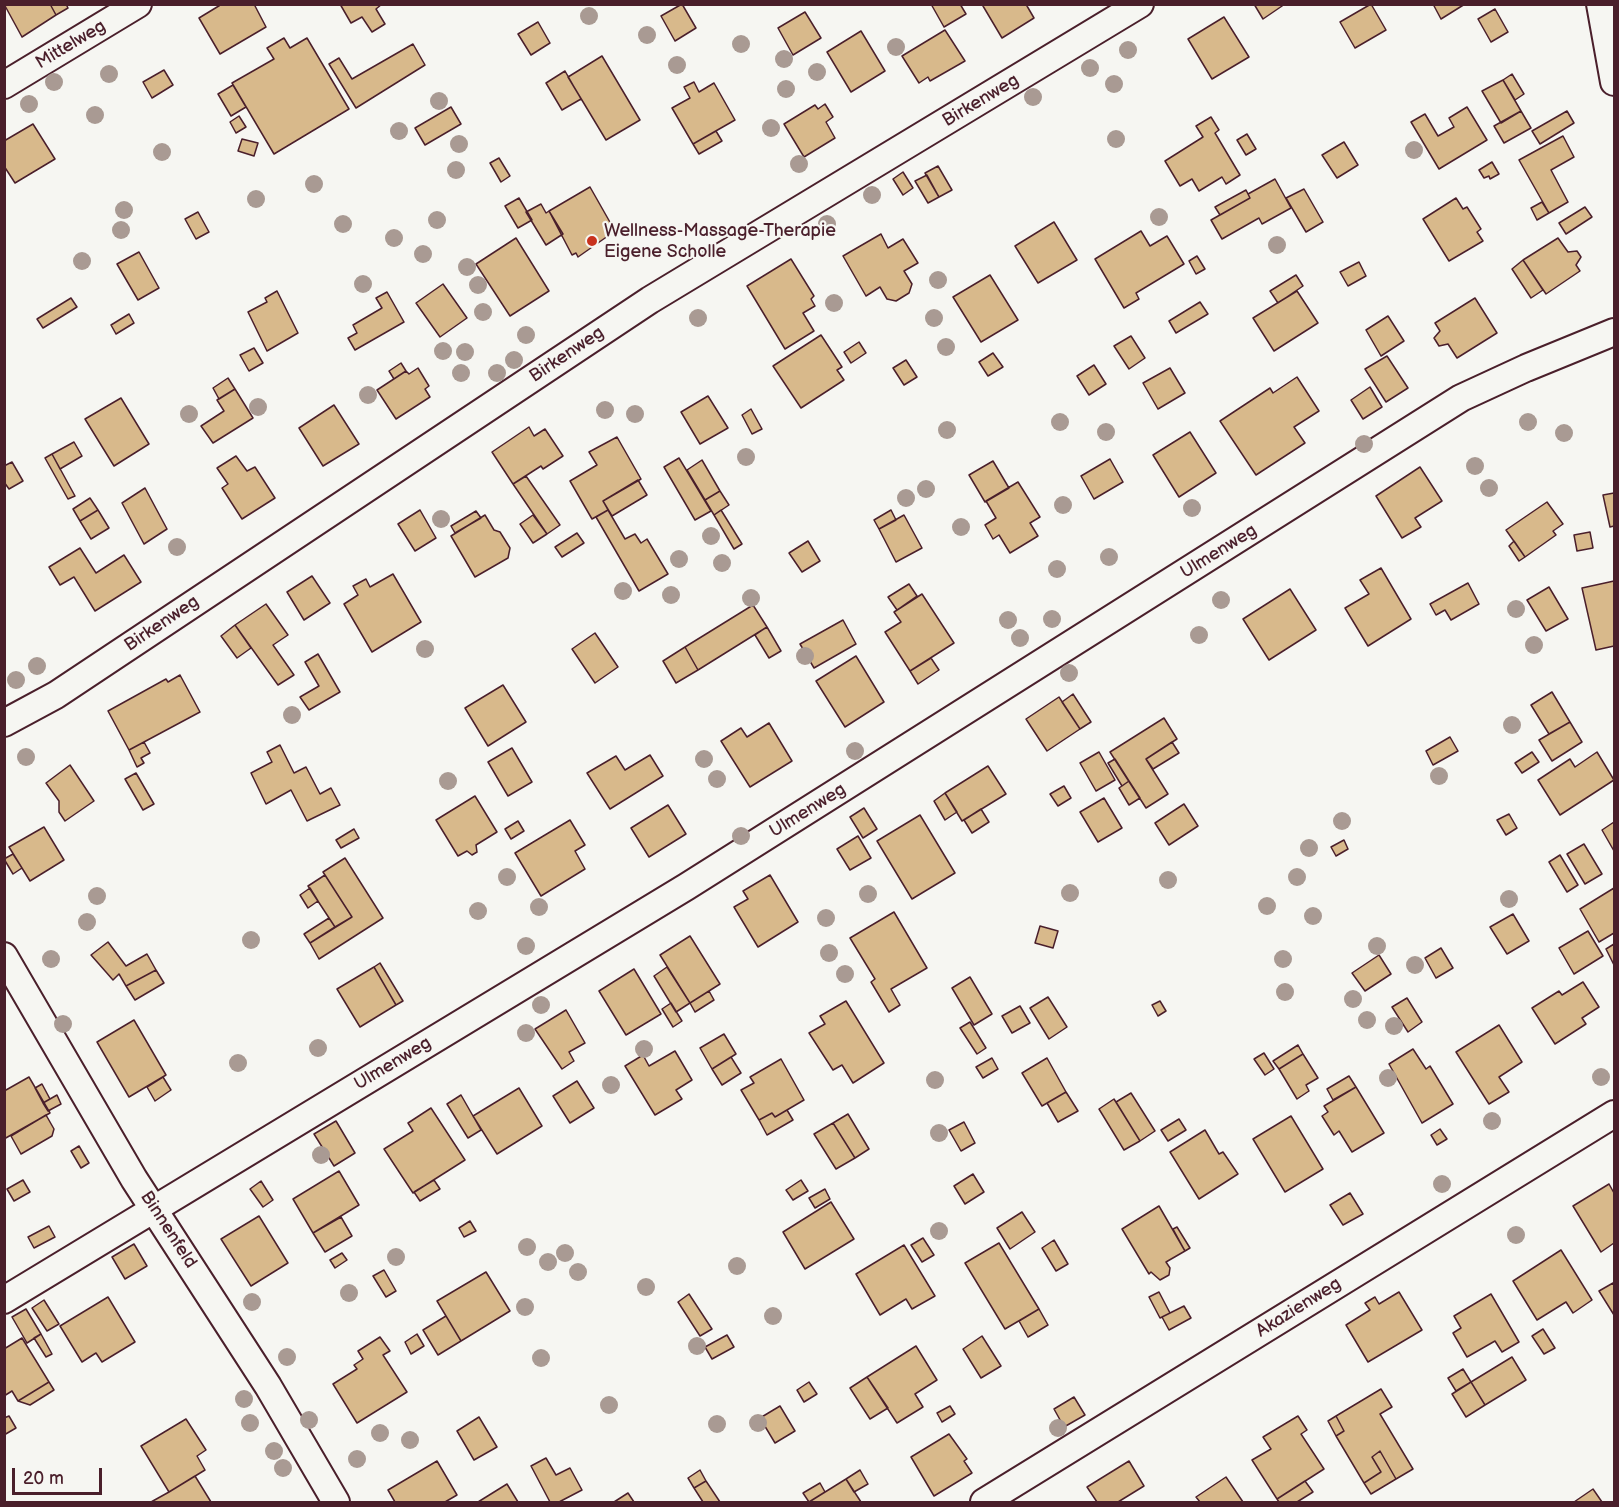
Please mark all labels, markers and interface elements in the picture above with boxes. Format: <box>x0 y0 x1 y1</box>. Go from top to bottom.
street label: Mittelweg <box>32 16 110 74</box>
street label: Birkenweg <box>939 70 1023 132</box>
place label: Wellness-Massage-Therapie Eigene Scholle <box>604 220 836 262</box>
marker: Wellness-Massage-Therapie Eigene Scholle <box>585 234 599 248</box>
street label: Birkenweg <box>526 322 608 388</box>
street label: Ulmenweg <box>1177 520 1261 584</box>
street label: Birkenweg <box>121 591 203 657</box>
street label: Ulmenweg <box>766 779 850 843</box>
street label: Ulmenweg <box>351 1033 435 1095</box>
street label: Binnenfeld <box>135 1187 201 1273</box>
street label: Akazienweg <box>1252 1273 1346 1343</box>
scale bar <box>15 1456 105 1494</box>
text: 20 m <box>23 1468 64 1489</box>

